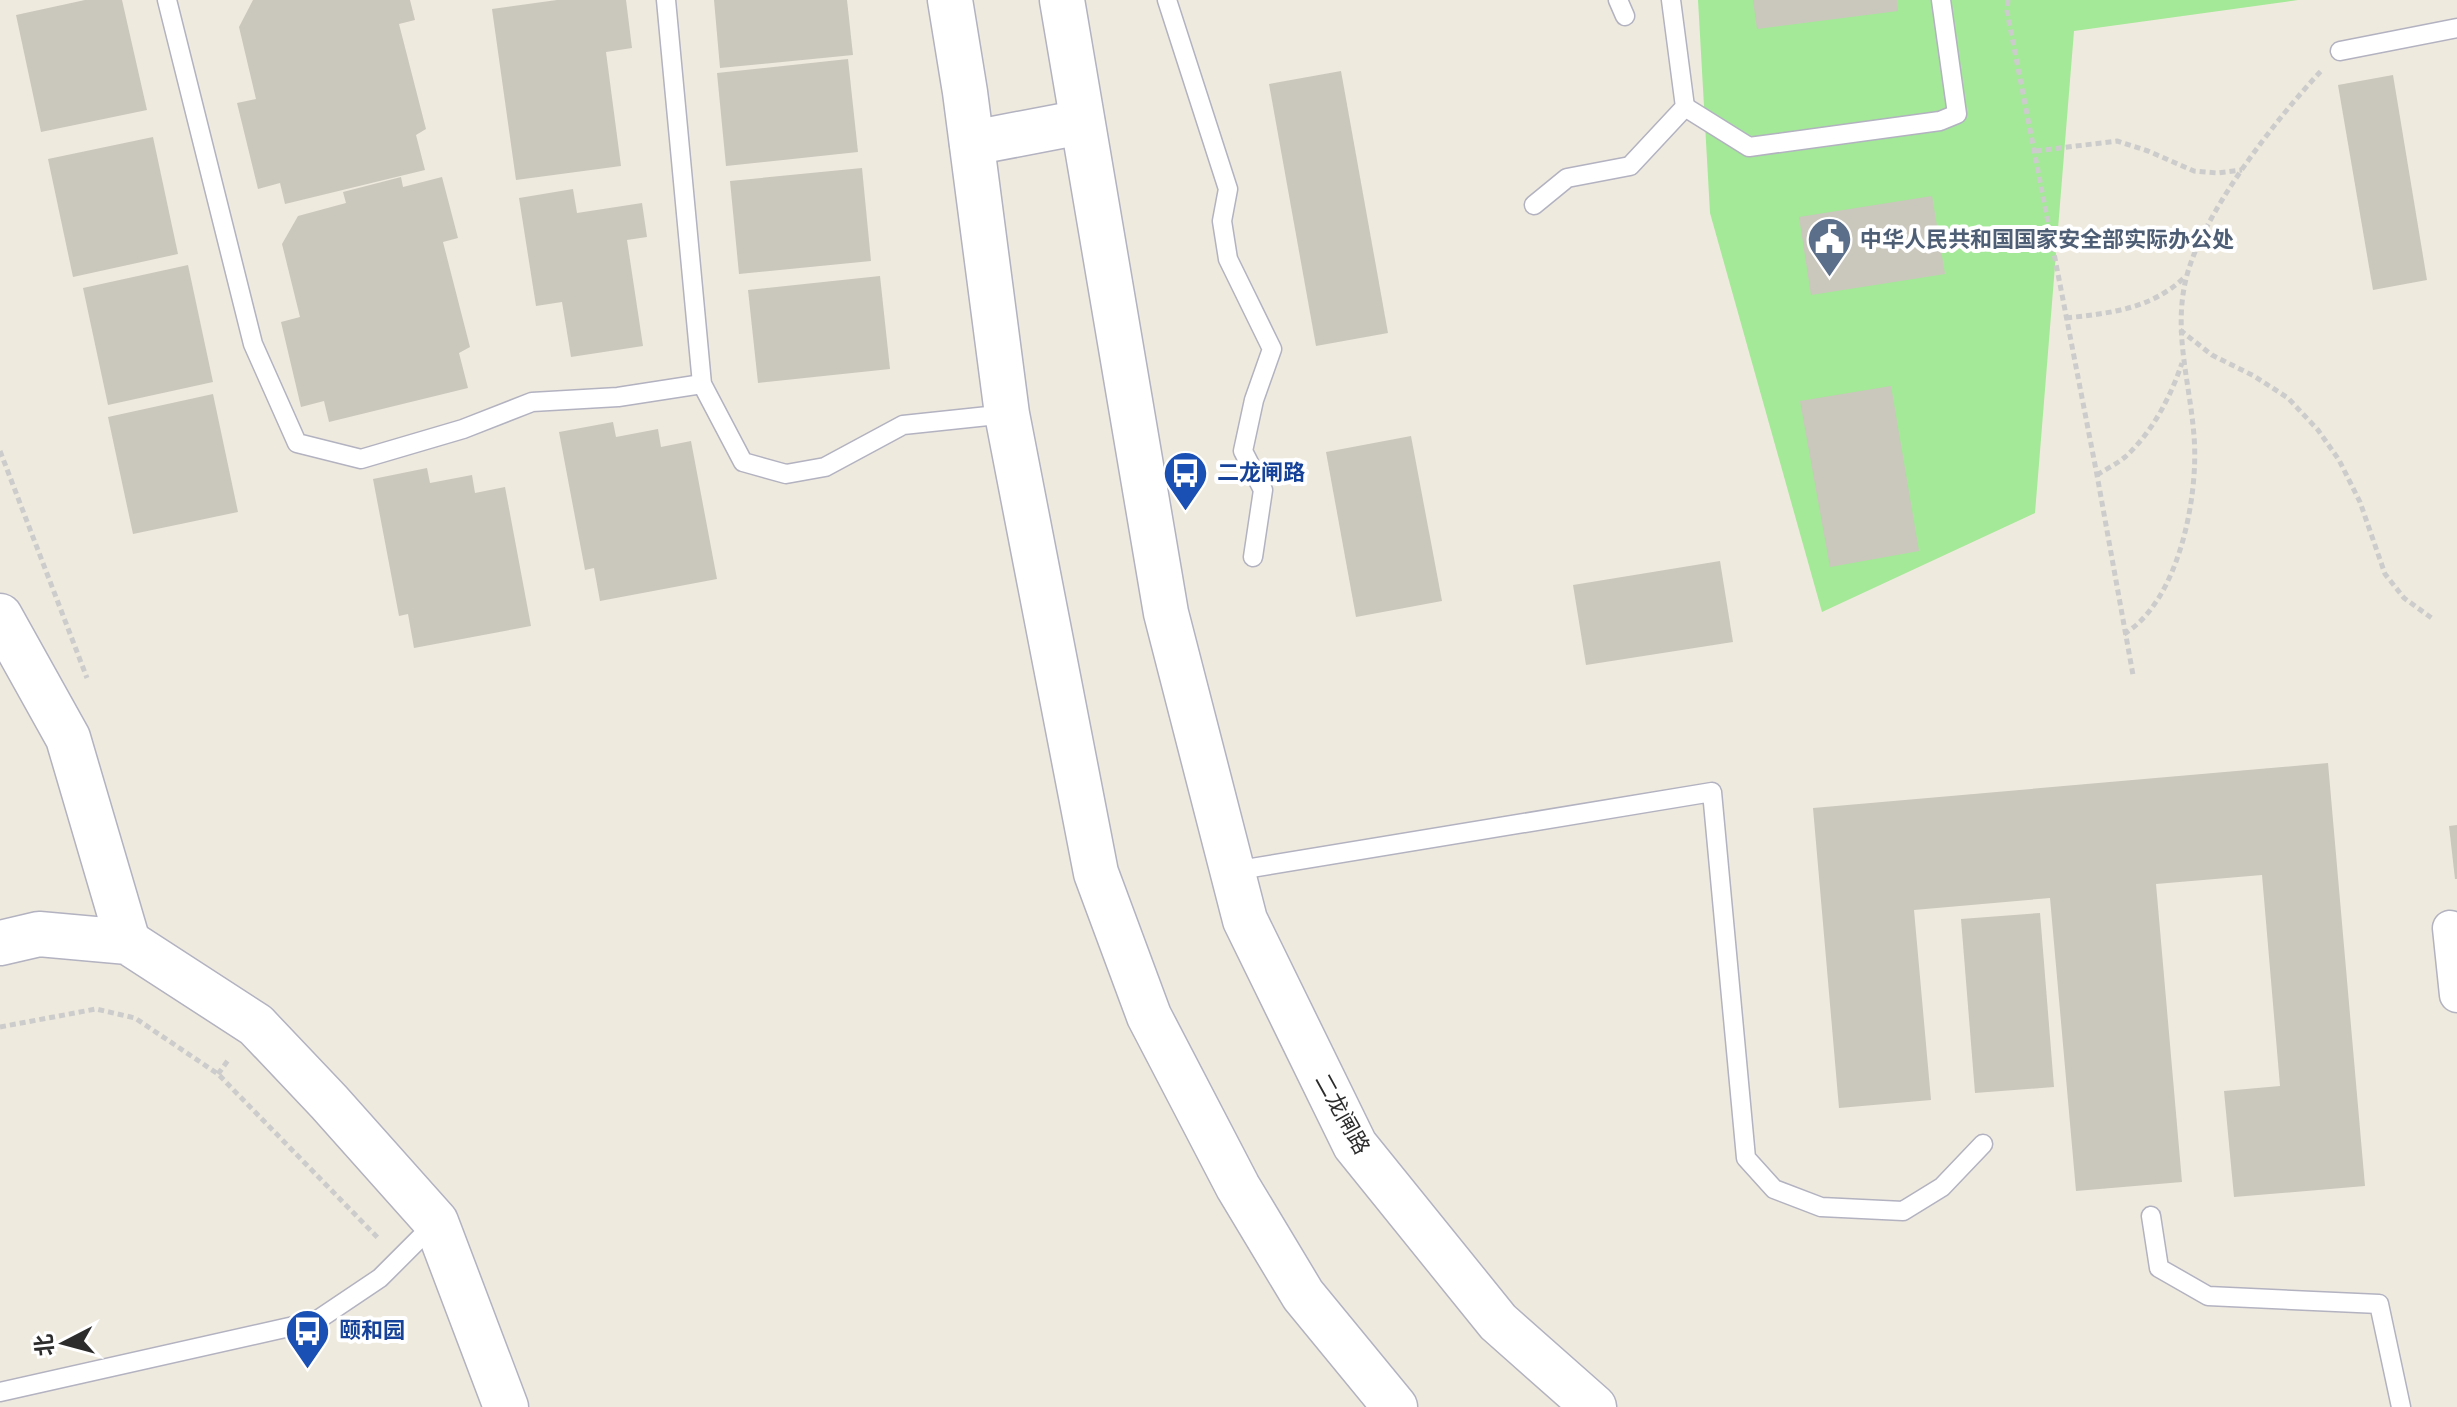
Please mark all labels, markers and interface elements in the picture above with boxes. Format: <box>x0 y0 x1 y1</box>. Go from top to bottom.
public building icon: 中华人民共和国国家安全部实际办公处 <box>1805 216 1853 279</box>
place label: 中华人民共和国国家安全部实际办公处 <box>1860 225 2234 255</box>
bus stop icon: 二龙闸路 <box>1162 449 1210 512</box>
place label: 二龙闸路 <box>1217 458 1305 488</box>
street label: 二龙闸路 <box>1308 1068 1376 1160</box>
north arrow <box>24 1303 104 1383</box>
bus stop icon: 颐和园 <box>284 1307 332 1370</box>
place label: 颐和园 <box>339 1316 405 1346</box>
text: 北 <box>29 1332 61 1358</box>

